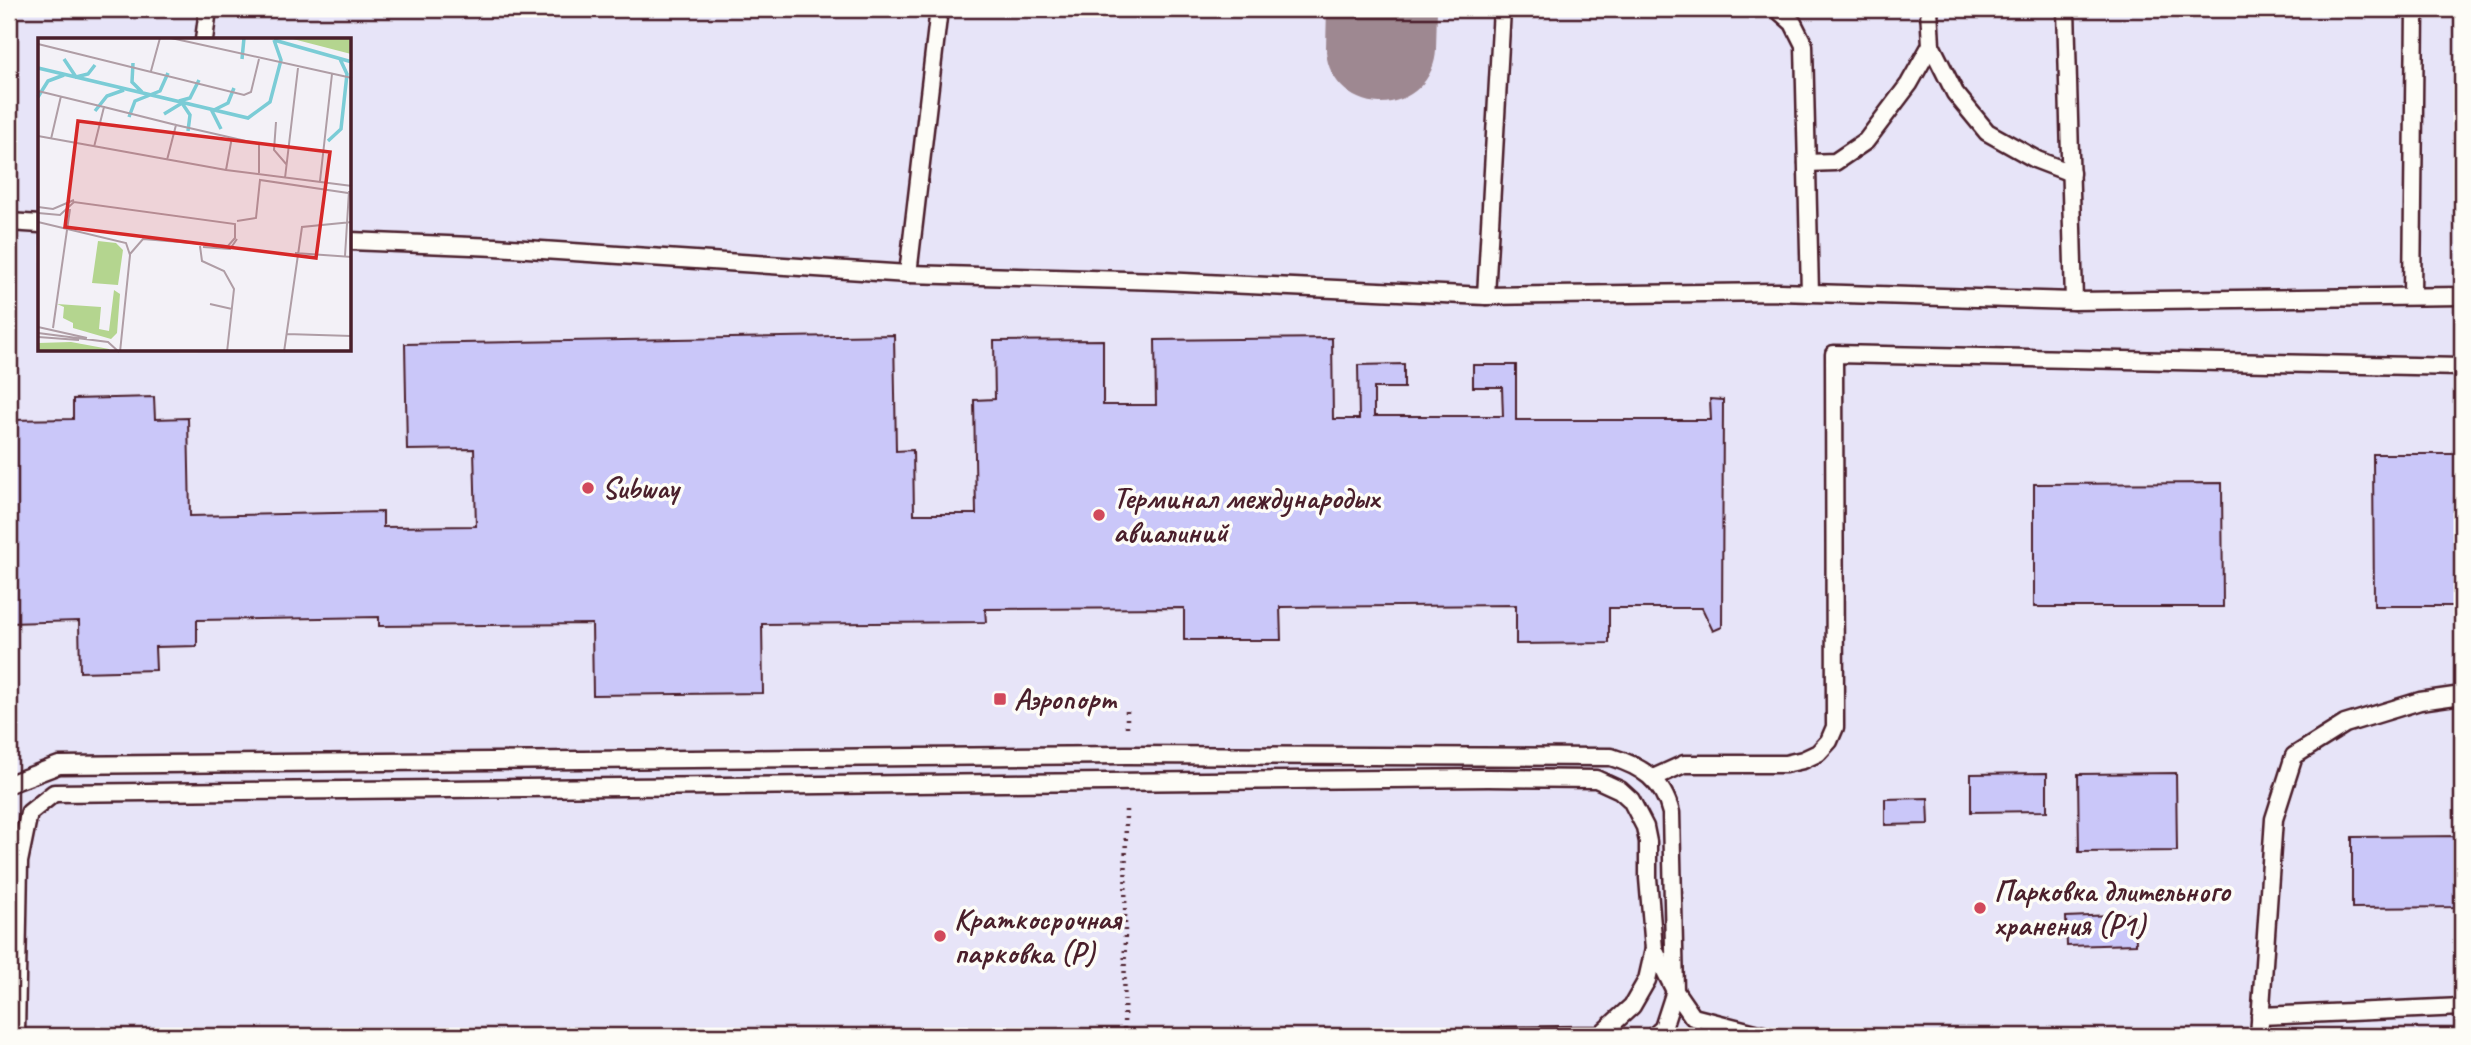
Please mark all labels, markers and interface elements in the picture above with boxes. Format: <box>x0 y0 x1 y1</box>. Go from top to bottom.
inset map <box>38 38 352 352</box>
place label: Subway <box>602 469 681 507</box>
place label: Терминал международых авиалиний <box>1113 479 1381 551</box>
marker: Subway <box>580 480 596 496</box>
marker: Терминал международых авиалиний <box>1091 507 1107 523</box>
place label: Аэропорт <box>1014 680 1118 718</box>
marker: Аэропорт <box>992 691 1008 707</box>
place label: Парковка длительного хранения (P1) <box>1994 872 2232 944</box>
place label: Краткосрочная парковка (P) <box>954 900 1123 972</box>
marker: Парковка длительного хранения (P1) <box>1972 900 1988 916</box>
marker: Краткосрочная парковка (P) <box>932 928 948 944</box>

